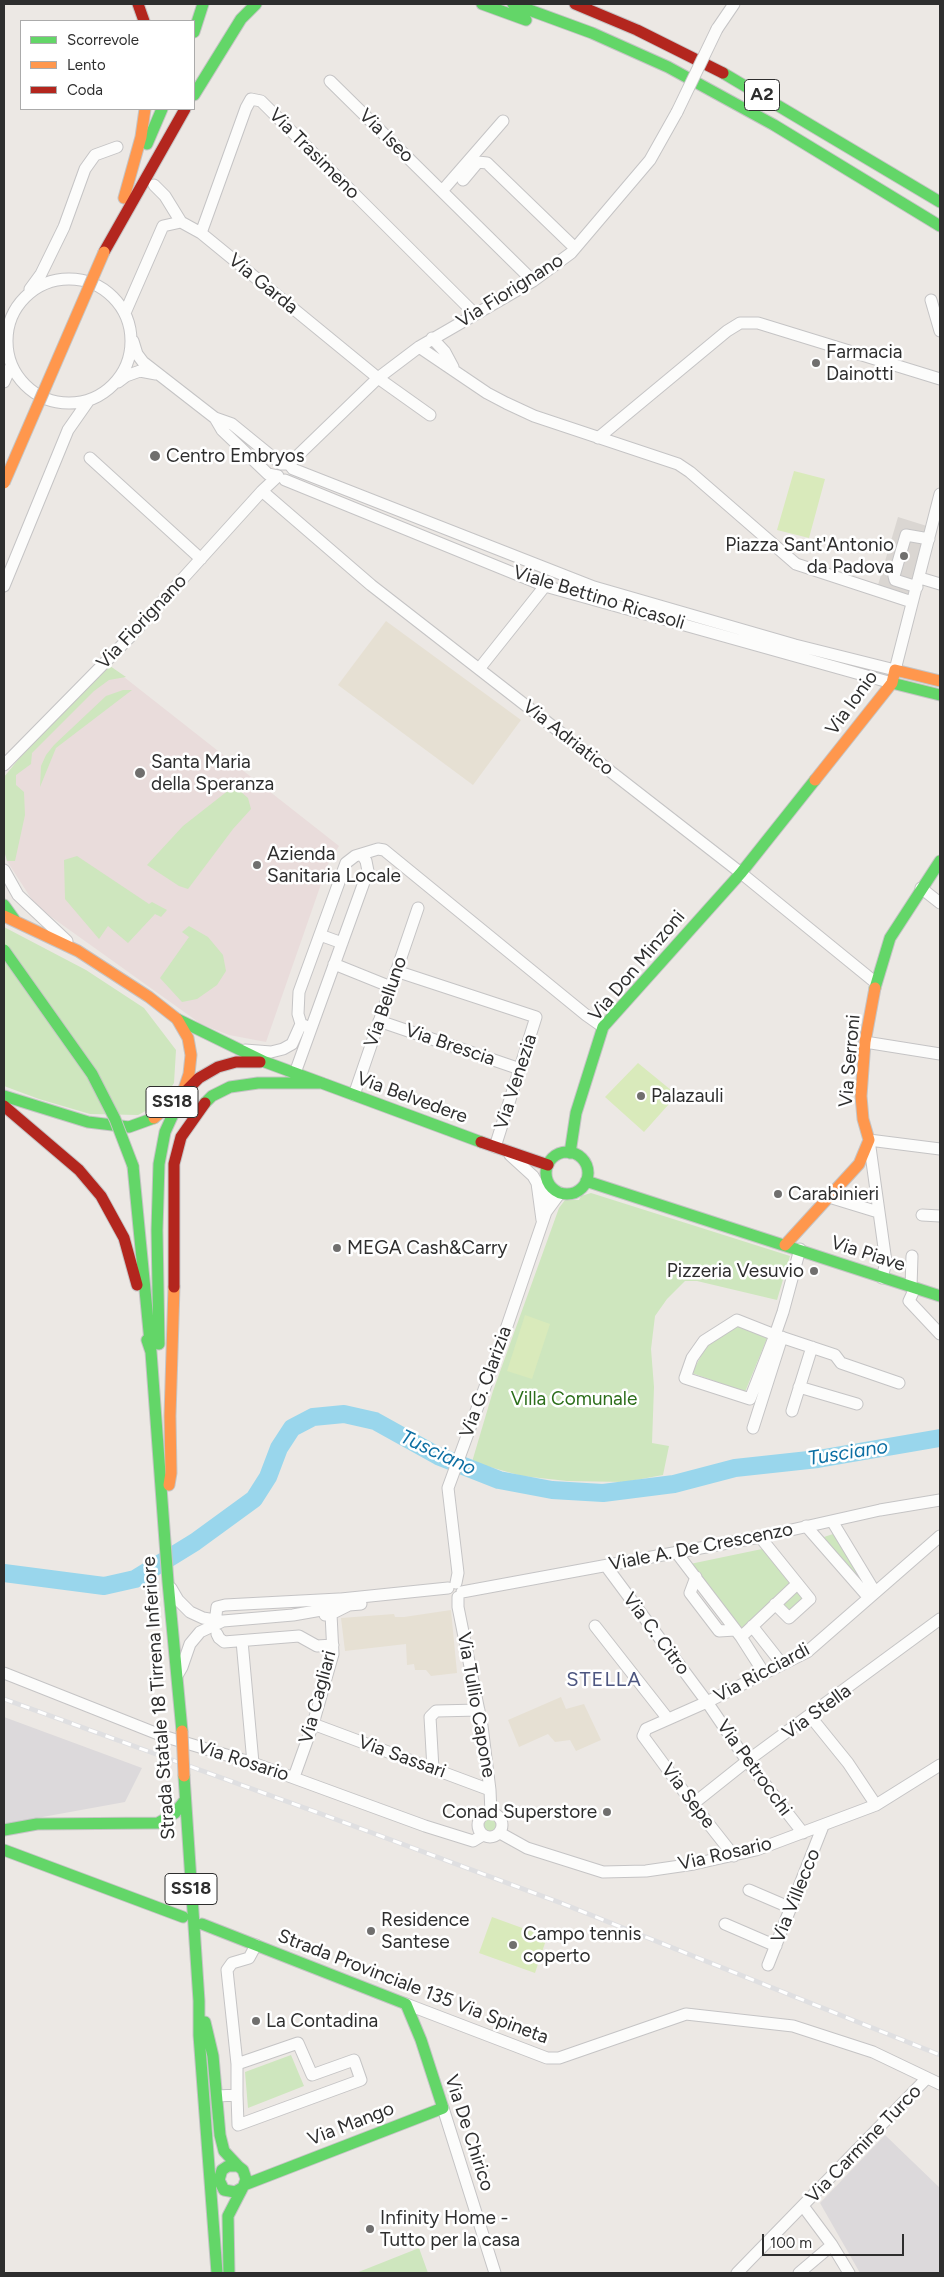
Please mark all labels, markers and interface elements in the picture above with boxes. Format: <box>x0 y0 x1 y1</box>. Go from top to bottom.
legend <box>20 20 195 110</box>
text: Scorrevole <box>67 31 139 49</box>
text: Lento <box>67 56 106 74</box>
road number: A2 <box>744 80 780 110</box>
text: Coda <box>67 81 103 99</box>
street label: Via Trasimeno <box>264 104 364 204</box>
street label: Via Iseo <box>354 104 418 168</box>
street label: Via Garda <box>223 249 303 319</box>
street label: Via Fiorignano <box>452 249 568 333</box>
place label: Farmacia Dainotti <box>826 341 903 385</box>
marker: Farmacia Dainotti <box>810 357 822 369</box>
place label: Centro Embryos <box>166 445 305 467</box>
marker: Centro Embryos <box>148 449 162 463</box>
place label: Piazza Sant'Antonio da Padova <box>725 534 894 578</box>
marker: Piazza Sant'Antonio da Padova <box>898 550 910 562</box>
street label: Viale Bettino Ricasoli <box>510 561 688 635</box>
street label: Via Fiorignano <box>92 570 192 674</box>
street label: Via Ionio <box>821 666 883 740</box>
street label: Via Adriatico <box>518 695 618 781</box>
place label: Santa Maria della Speranza <box>151 751 274 795</box>
marker: Santa Maria della Speranza <box>133 766 147 780</box>
place label: Azienda Sanitaria Locale <box>267 843 401 887</box>
marker: Azienda Sanitaria Locale <box>251 859 263 871</box>
street label: Via Don Minzoni <box>584 906 690 1026</box>
street label: Via Belluno <box>360 954 412 1050</box>
street label: Via Serroni <box>835 1014 865 1108</box>
street label: Via Brescia <box>402 1019 498 1071</box>
street label: Via Venezia <box>490 1031 542 1133</box>
street label: Via Belvedere <box>353 1067 471 1129</box>
place label: Palazauli <box>651 1085 724 1107</box>
road number: SS18 <box>146 1086 198 1118</box>
marker: Palazauli <box>635 1090 647 1102</box>
place label: Carabinieri <box>788 1183 879 1205</box>
marker: Carabinieri <box>772 1188 784 1200</box>
street label: Via Piave <box>828 1231 908 1277</box>
place label: MEGA Cash&Carry <box>347 1237 507 1259</box>
marker: MEGA Cash&Carry <box>331 1242 343 1254</box>
place label: Pizzeria Vesuvio <box>667 1260 804 1282</box>
marker: Pizzeria Vesuvio <box>808 1265 820 1277</box>
street label: Via G. Clarizia <box>455 1323 517 1441</box>
park label: Villa Comunale <box>511 1388 637 1410</box>
water label: Tusciano <box>396 1425 480 1481</box>
water label: Tusciano <box>806 1435 890 1471</box>
street label: Viale A. De Crescenzo <box>607 1518 795 1576</box>
street label: Strada Statale 18 Tirrena Inferiore <box>138 1556 180 1840</box>
street label: Via C. Citro <box>618 1588 694 1680</box>
street label: Via Tullio Capone <box>452 1631 500 1779</box>
street label: Via Ricciardi <box>710 1638 814 1708</box>
street label: Via Cagliari <box>295 1648 341 1746</box>
district label: STELLA <box>566 1668 642 1692</box>
street label: Via Stella <box>778 1680 856 1744</box>
street label: Via Petrocchi <box>711 1715 797 1821</box>
street label: Via Sassari <box>355 1731 449 1783</box>
street label: Via Rosario <box>194 1735 292 1787</box>
street label: Via Sepe <box>656 1759 720 1833</box>
place label: Conad Superstore <box>442 1801 597 1823</box>
marker: Conad Superstore <box>601 1806 613 1818</box>
street label: Via Rosario <box>676 1832 774 1876</box>
street label: Via Villecco <box>767 1845 825 1947</box>
road number: SS18 <box>165 1874 217 1905</box>
place label: Residence Santese <box>381 1909 469 1953</box>
place label: Campo tennis coperto <box>523 1923 641 1967</box>
street label: Strada Provinciale 135 Via Spineta <box>274 1925 552 2049</box>
marker: Residence Santese <box>365 1925 377 1937</box>
marker: Campo tennis coperto <box>507 1939 519 1951</box>
place label: La Contadina <box>266 2010 378 2032</box>
marker: La Contadina <box>250 2015 262 2027</box>
street label: Via De Chirico <box>439 2072 499 2194</box>
street label: Via Carmine Turco <box>802 2080 926 2208</box>
street label: Via Mango <box>305 2097 397 2151</box>
place label: Infinity Home - Tutto per la casa <box>380 2207 520 2251</box>
marker: Infinity Home - Tutto per la casa <box>364 2223 376 2235</box>
scale bar <box>764 2224 906 2256</box>
text: 100 m <box>770 2234 812 2252</box>

